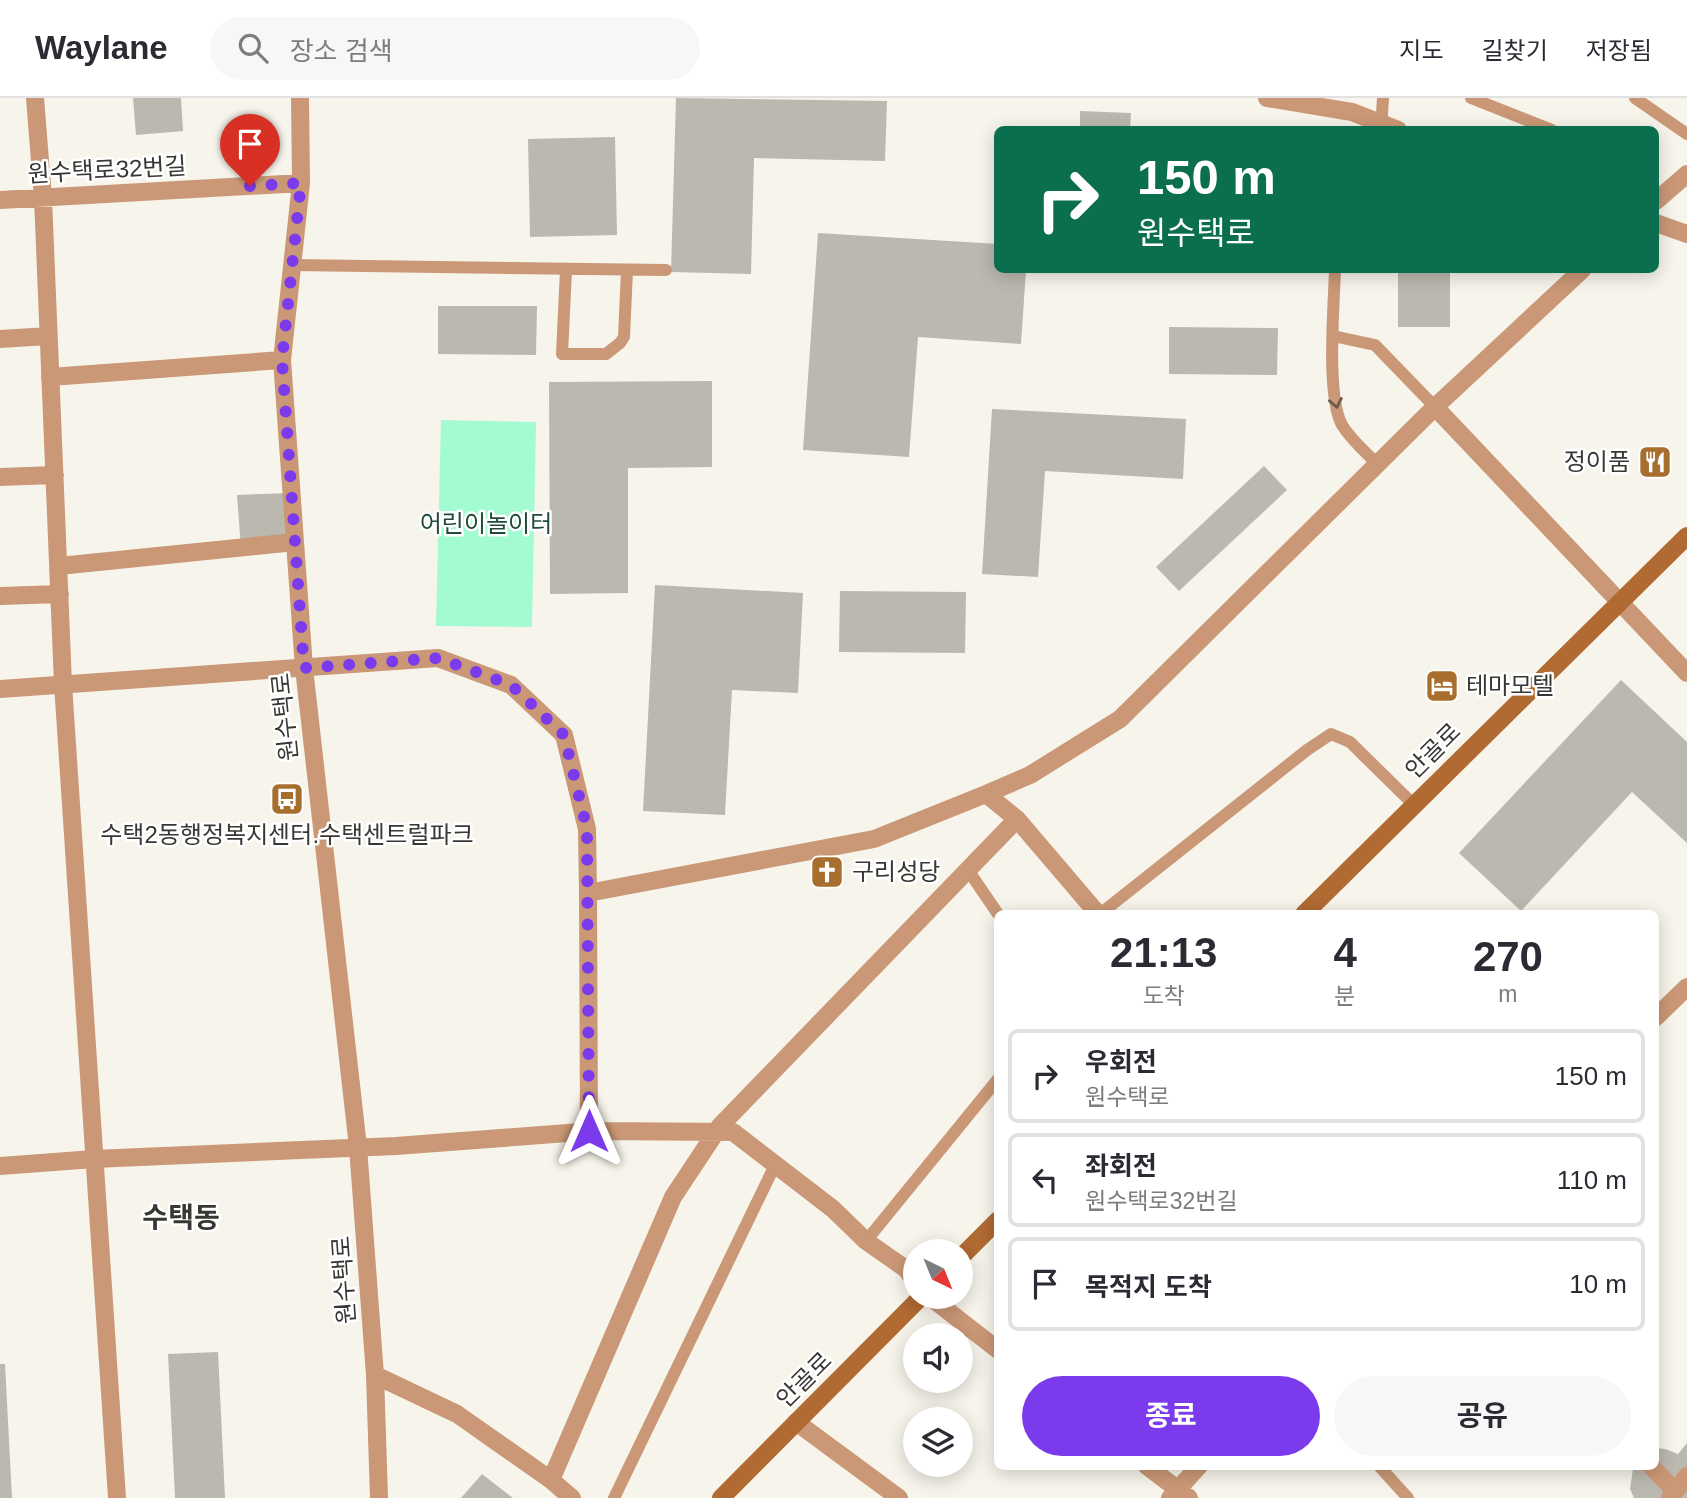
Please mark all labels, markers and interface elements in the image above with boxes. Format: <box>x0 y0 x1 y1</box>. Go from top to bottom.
search box <box>210 17 700 80</box>
text: Waylane <box>35 29 168 66</box>
icon: search <box>234 29 272 67</box>
text: 장소 검색 <box>290 36 393 66</box>
text: 지도 <box>1399 37 1444 64</box>
text: 길찾기 <box>1482 37 1548 64</box>
text: 저장됨 <box>1586 37 1652 64</box>
pin <box>220 114 280 186</box>
icon: arrive <box>231 125 269 163</box>
text: 150 m <box>1137 150 1276 204</box>
street label: 원수택로32번길 <box>27 152 187 187</box>
icon: right <box>1022 154 1113 245</box>
text: 원수택로 <box>1137 215 1255 251</box>
one-way arrow <box>1327 397 1342 409</box>
restaurant icon: 정이품 <box>1636 443 1674 481</box>
place label: 정이품 <box>1564 448 1630 475</box>
park label: 어린이놀이터 <box>420 510 552 537</box>
hotel icon: 테마모텔 <box>1423 667 1461 705</box>
street label: 원수택로 <box>266 672 303 762</box>
place label: 테마모텔 <box>1466 672 1554 699</box>
street label: 안골로 <box>1400 718 1466 784</box>
bus stop icon: 수택2동행정복지센터.수택센트럴파크 <box>268 780 306 818</box>
place label: 수택2동행정복지센터.수택센트럴파크 <box>100 821 474 848</box>
church icon: 구리성당 <box>808 853 846 891</box>
place label: 구리성당 <box>852 858 940 885</box>
text: 21:13 <box>1110 929 1217 976</box>
text: 4 <box>1333 929 1357 976</box>
text: 270 <box>1473 933 1543 980</box>
text: m <box>1498 981 1518 1007</box>
text: 도착 <box>1143 983 1185 1009</box>
text: 분 <box>1335 983 1356 1009</box>
text: 우회전 <box>1085 1047 1157 1077</box>
icon: right <box>1026 1057 1064 1095</box>
text: 150 m <box>1555 1061 1627 1091</box>
text: 원수택로 <box>1085 1084 1170 1110</box>
position arrow <box>552 1094 626 1168</box>
text: 좌회전 <box>1085 1151 1157 1181</box>
icon: left <box>1026 1161 1064 1199</box>
text: 110 m <box>1557 1165 1627 1195</box>
text: 원수택로32번길 <box>1085 1188 1238 1214</box>
district label: 수택동 <box>142 1202 220 1233</box>
street label: 원수택로 <box>327 1235 360 1325</box>
north arrow <box>903 1239 973 1309</box>
map controls <box>903 1239 973 1477</box>
icon: arrive <box>1026 1265 1064 1303</box>
text: 10 m <box>1569 1269 1627 1299</box>
text: 목적지 도착 <box>1085 1272 1212 1302</box>
button: sound <box>903 1323 973 1393</box>
street label: 안골로 <box>771 1347 837 1413</box>
button: 종료 <box>1022 1376 1320 1456</box>
button: 공유 <box>1334 1376 1631 1456</box>
button: layers <box>903 1407 973 1477</box>

